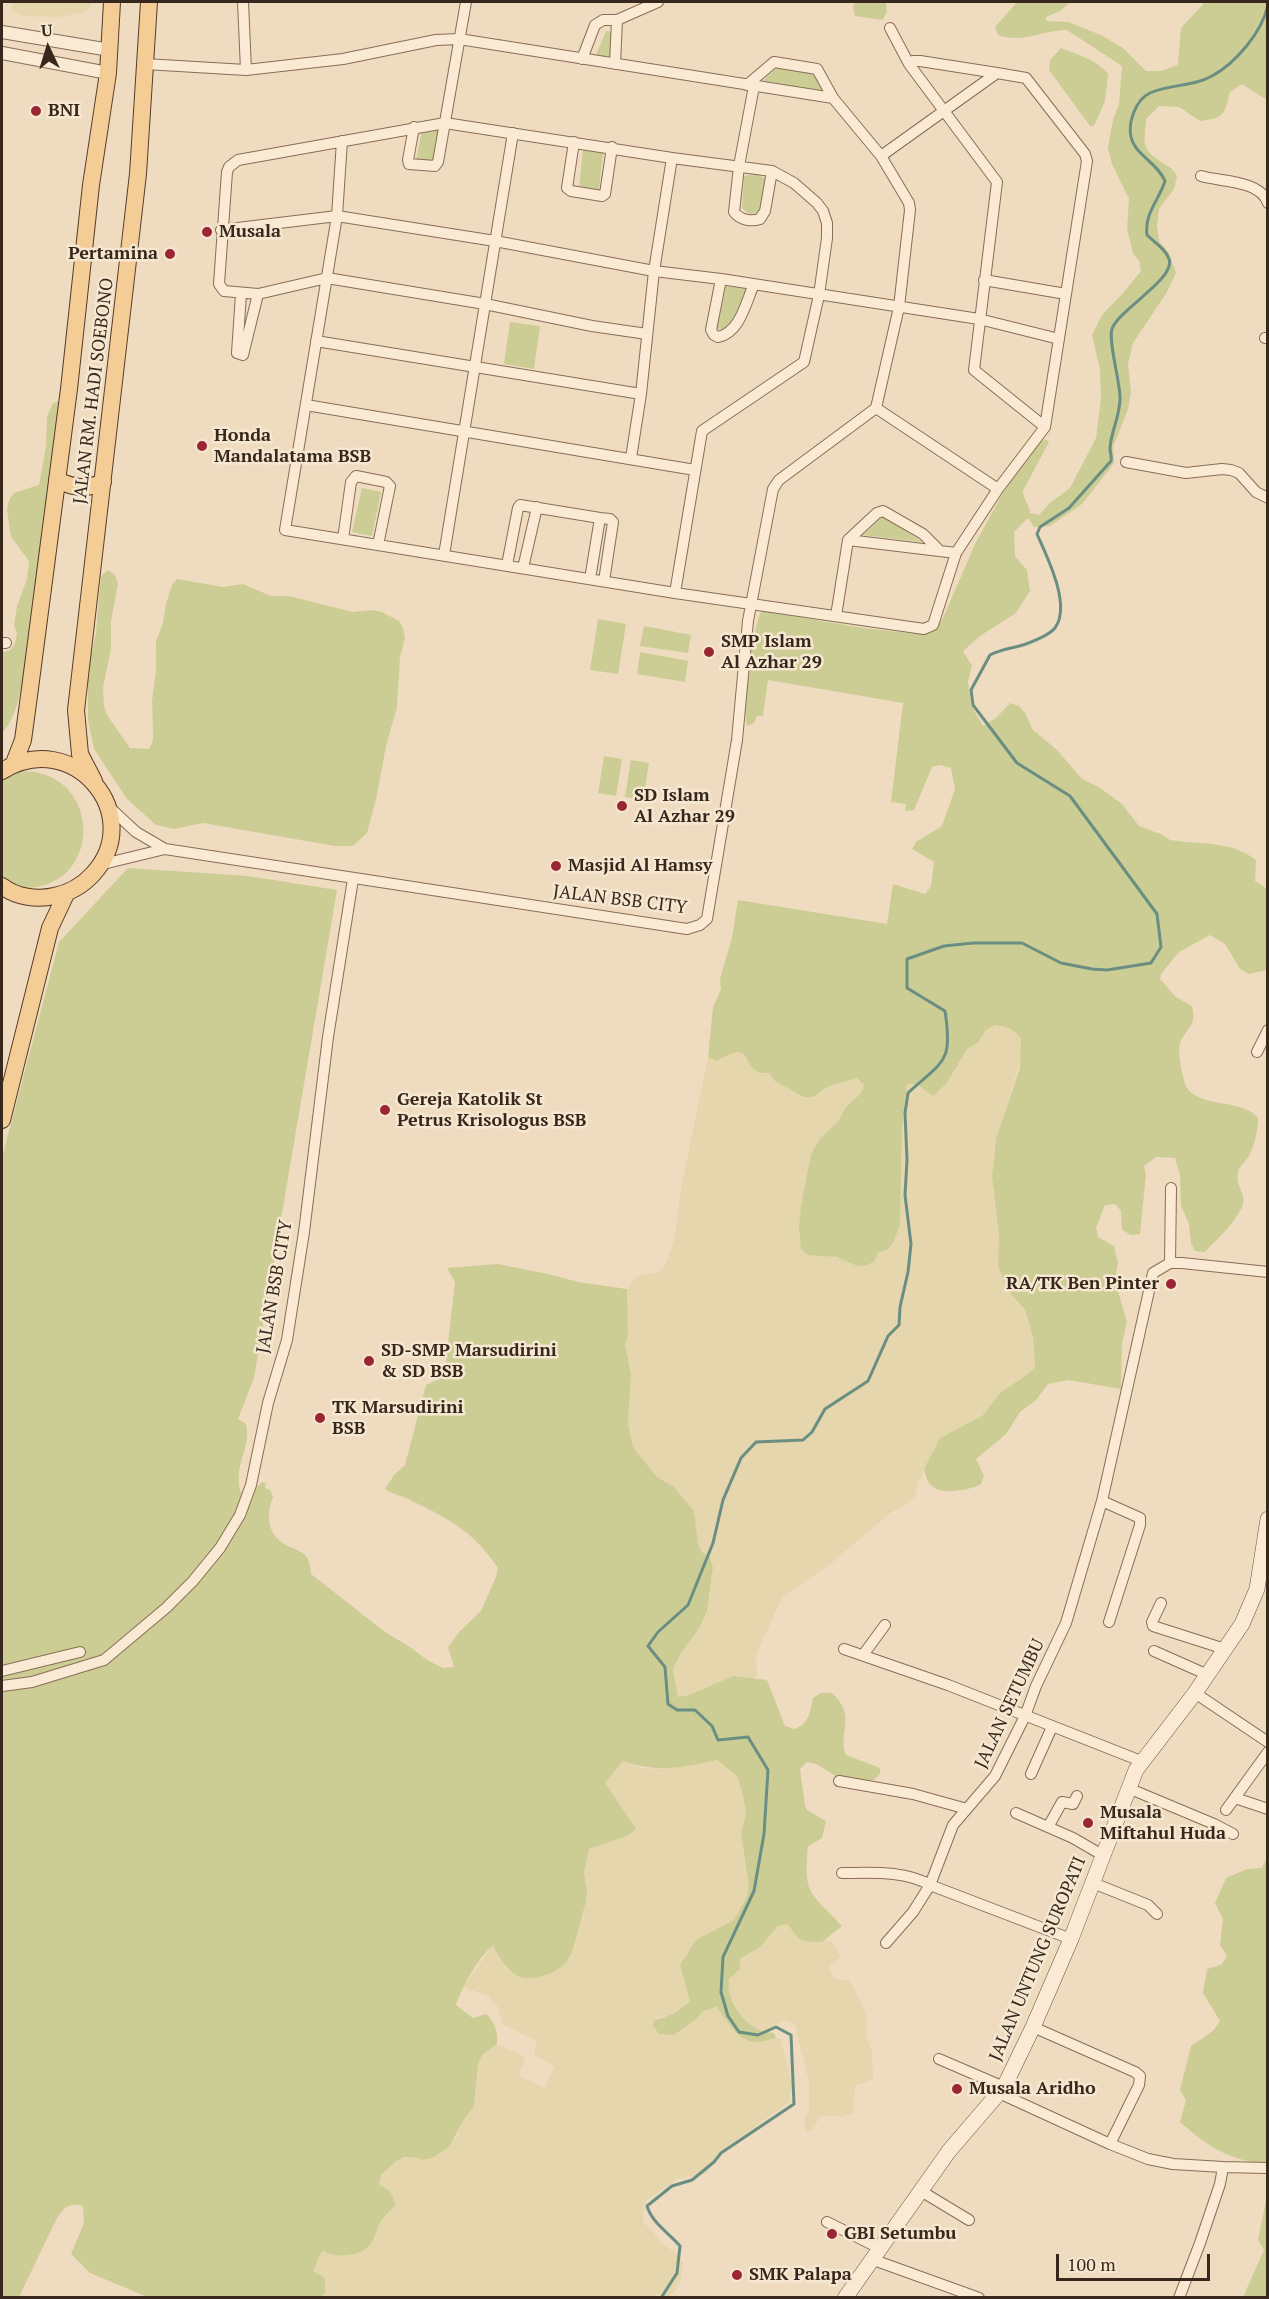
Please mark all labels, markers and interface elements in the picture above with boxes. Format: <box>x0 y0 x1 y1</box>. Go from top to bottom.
north arrow <box>18 18 78 78</box>
text: U <box>40 19 53 41</box>
place label: BNI <box>48 100 80 122</box>
marker: BNI <box>29 104 43 118</box>
place label: Musala <box>219 221 281 243</box>
marker: Musala <box>200 225 214 239</box>
place label: Pertamina <box>68 243 158 265</box>
marker: Pertamina <box>163 247 177 261</box>
street label: JALAN RM. HADI SOEBONO <box>69 277 119 505</box>
place label: Honda Mandalatama BSB <box>214 425 371 468</box>
marker: Honda Mandalatama BSB <box>195 439 209 453</box>
place label: SMP Islam Al Azhar 29 <box>721 631 822 674</box>
marker: SMP Islam Al Azhar 29 <box>702 645 716 659</box>
place label: SD Islam Al Azhar 29 <box>634 785 735 828</box>
marker: SD Islam Al Azhar 29 <box>615 799 629 813</box>
place label: Masjid Al Hamsy <box>568 855 712 877</box>
marker: Masjid Al Hamsy <box>549 859 563 873</box>
street label: JALAN BSB CITY <box>552 881 688 919</box>
place label: Gereja Katolik St Petrus Krisologus BSB <box>397 1089 587 1132</box>
marker: Gereja Katolik St Petrus Krisologus BSB <box>378 1103 392 1117</box>
street label: JALAN BSB CITY <box>253 1219 297 1355</box>
place label: RA/TK Ben Pinter <box>1006 1273 1159 1295</box>
marker: RA/TK Ben Pinter <box>1164 1277 1178 1291</box>
place label: SD-SMP Marsudirini & SD BSB <box>381 1340 557 1382</box>
marker: SD-SMP Marsudirini & SD BSB <box>362 1354 376 1368</box>
place label: TK Marsudirini BSB <box>332 1397 464 1440</box>
marker: TK Marsudirini BSB <box>313 1411 327 1425</box>
street label: JALAN SETUMBU <box>971 1636 1049 1772</box>
place label: Musala Miftahul Huda <box>1100 1802 1226 1844</box>
marker: Musala Miftahul Huda <box>1081 1816 1095 1830</box>
street label: JALAN UNTUNG SUROPATI <box>985 1853 1091 2065</box>
place label: Musala Aridho <box>969 2078 1096 2100</box>
marker: Musala Aridho <box>950 2082 964 2096</box>
place label: GBI Setumbu <box>844 2223 956 2245</box>
marker: GBI Setumbu <box>825 2227 839 2241</box>
scale bar <box>1059 2242 1214 2280</box>
text: 100 m <box>1067 2252 1116 2276</box>
place label: SMK Palapa <box>749 2264 852 2286</box>
marker: SMK Palapa <box>730 2268 744 2282</box>

